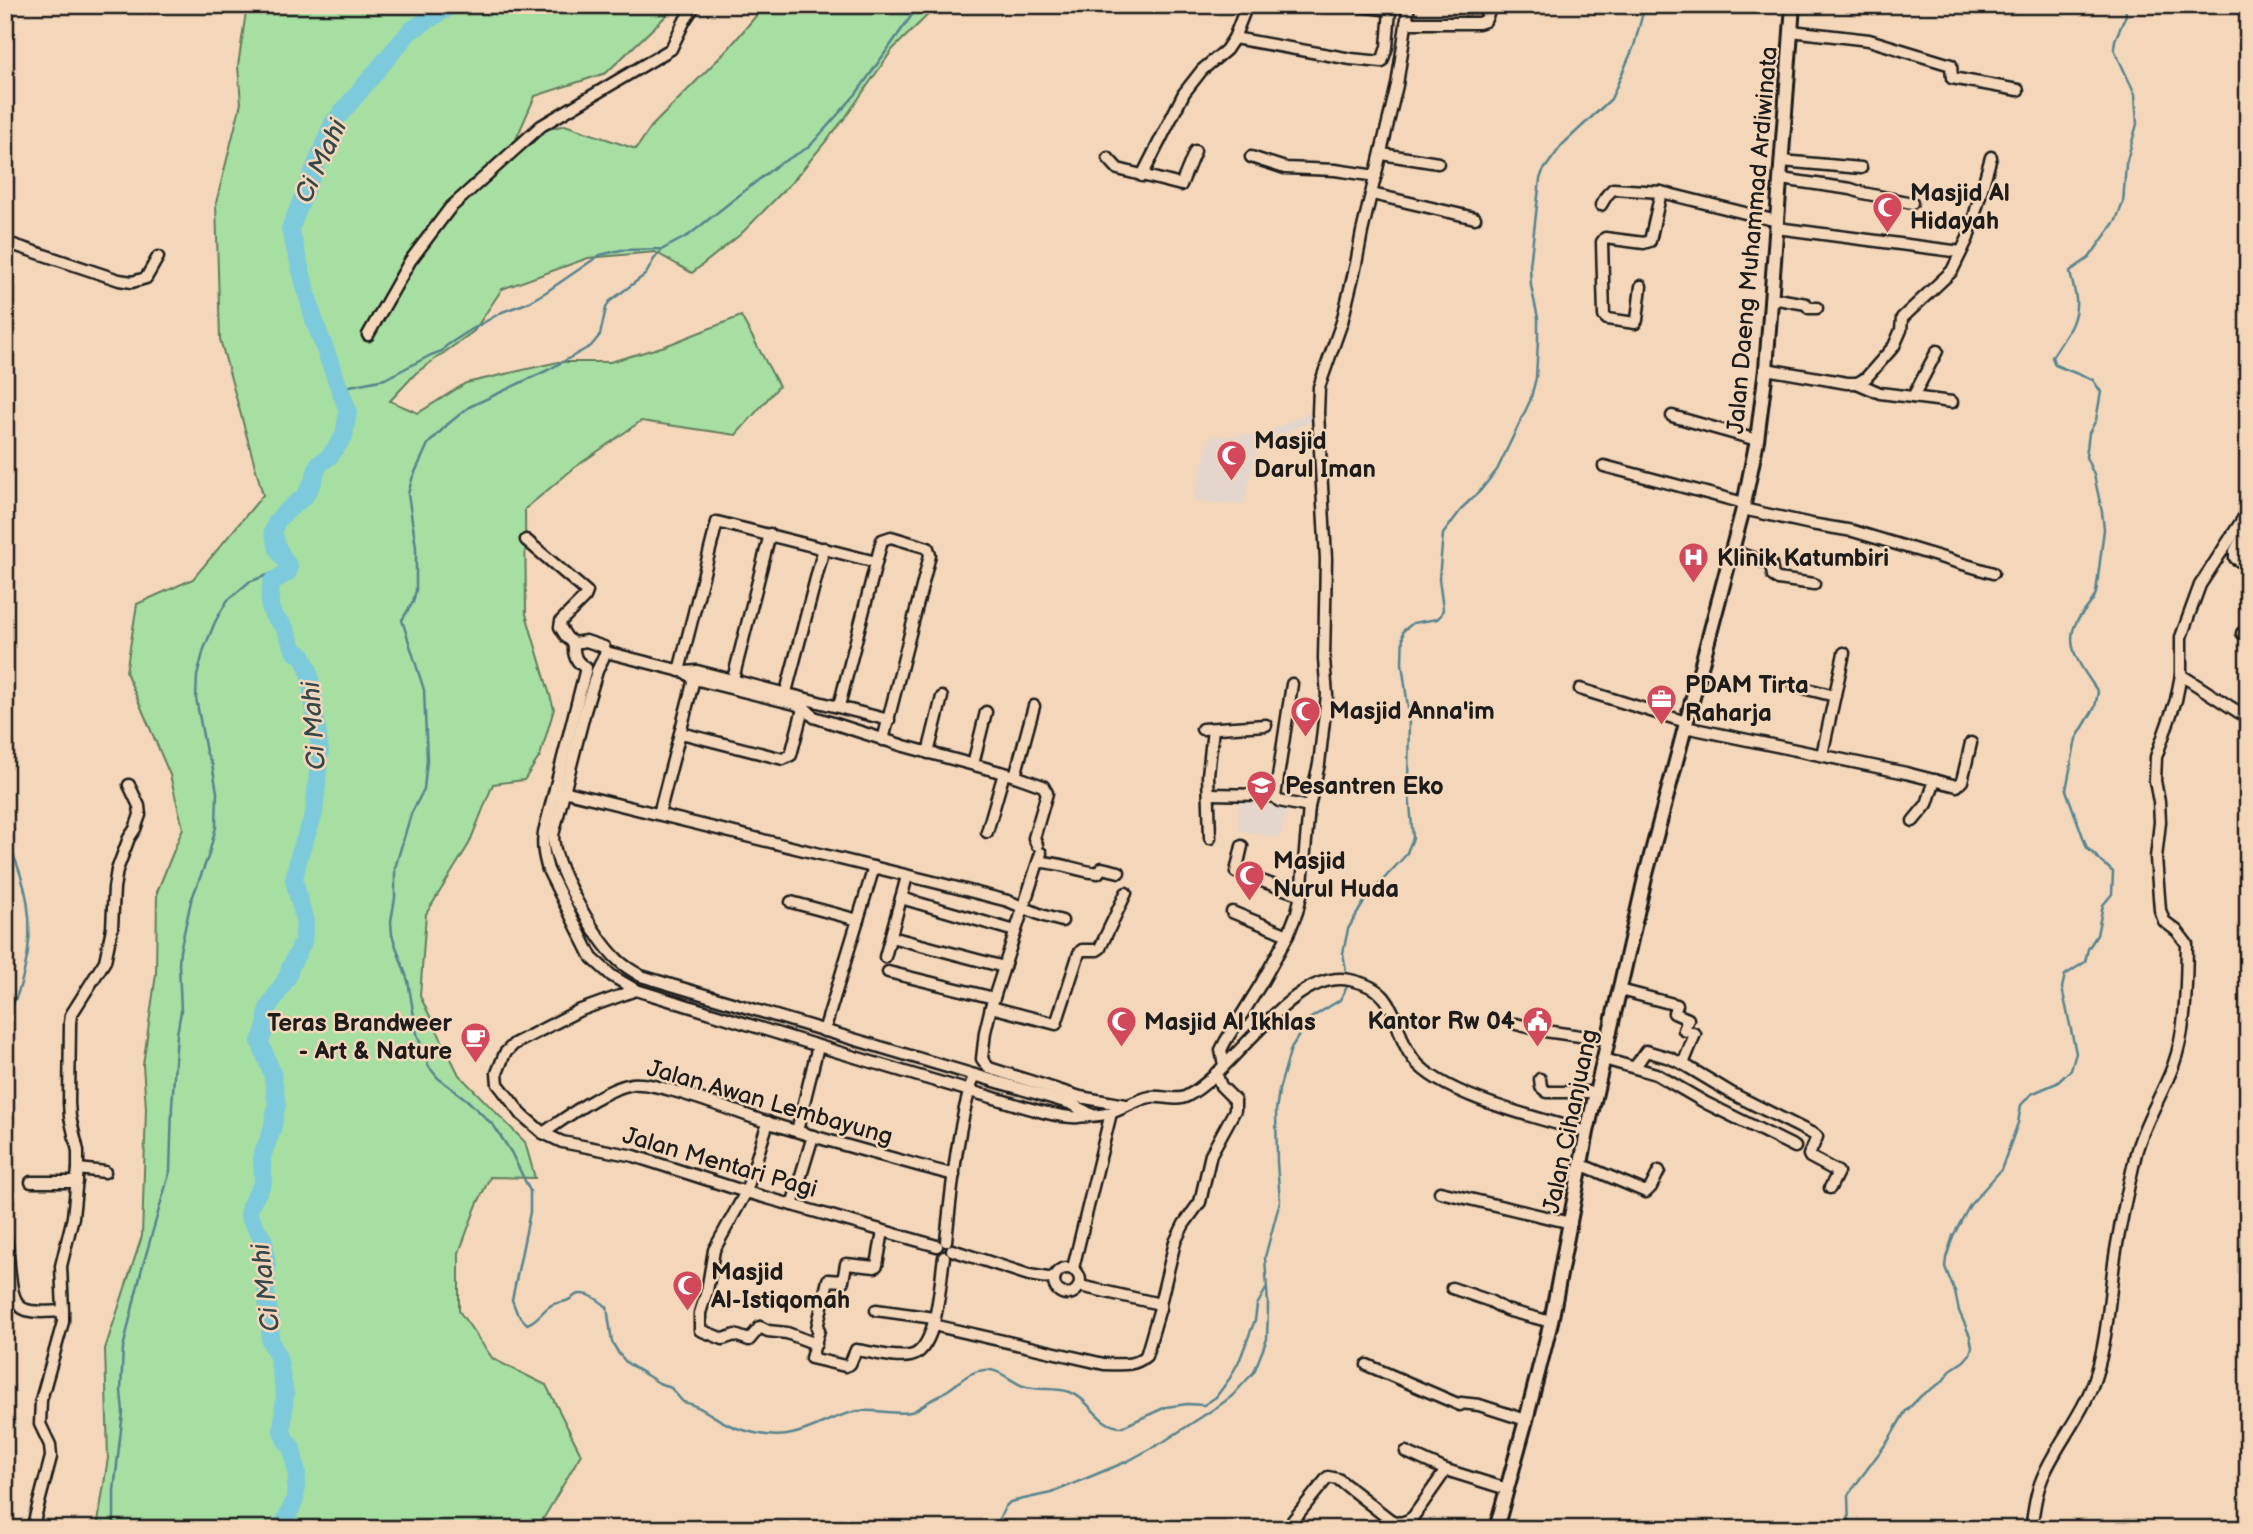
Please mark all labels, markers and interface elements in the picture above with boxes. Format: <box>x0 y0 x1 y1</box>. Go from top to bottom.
street label: Jalan Daeng Muhammad Ardiwinata <box>1721 45 1784 435</box>
water label: Ci Mahi <box>289 114 355 208</box>
place label: Masjid Al Hidayah <box>1910 179 2010 236</box>
mosque icon: Masjid Al Hidayah <box>1870 190 1904 234</box>
place label: Masjid Darul Iman <box>1254 427 1376 484</box>
mosque icon: Masjid Darul Iman <box>1214 438 1248 482</box>
hospital icon: Klinik Katumbiri <box>1677 541 1711 585</box>
place label: Klinik Katumbiri <box>1717 544 1889 573</box>
place label: PDAM Tirta Raharja <box>1685 671 1809 728</box>
water label: Ci Mahi <box>296 679 333 771</box>
office icon: PDAM Tirta Raharja <box>1645 682 1679 726</box>
mosque icon: Masjid Anna'im <box>1289 694 1323 738</box>
place label: Masjid Anna'im <box>1329 697 1495 726</box>
school or university icon: Pesantren Eko <box>1245 769 1279 813</box>
place label: Pesantren Eko <box>1285 772 1444 801</box>
place label: Masjid Nurul Huda <box>1273 847 1399 904</box>
mosque icon: Masjid Nurul Huda <box>1233 858 1267 902</box>
public building icon: Kantor Rw 04 <box>1521 1004 1555 1048</box>
mosque icon: Masjid Al Ikhlas <box>1104 1005 1138 1049</box>
place label: Kantor Rw 04 <box>1367 1007 1515 1036</box>
place label: Masjid Al Ikhlas <box>1144 1008 1316 1037</box>
place label: Teras Brandweer - Art & Nature <box>267 1009 452 1066</box>
cafe icon: Teras Brandweer - Art & Nature <box>458 1020 492 1064</box>
street label: Jalan Cihanjuang <box>1537 1026 1604 1216</box>
street label: Jalan Awan Lembayung <box>644 1054 896 1151</box>
street label: Jalan Mentari Pagi <box>619 1121 821 1204</box>
water label: Ci Mahi <box>246 1241 287 1334</box>
place label: Masjid Al-Istiqomah <box>710 1258 850 1315</box>
mosque icon: Masjid Al-Istiqomah <box>671 1269 705 1313</box>

